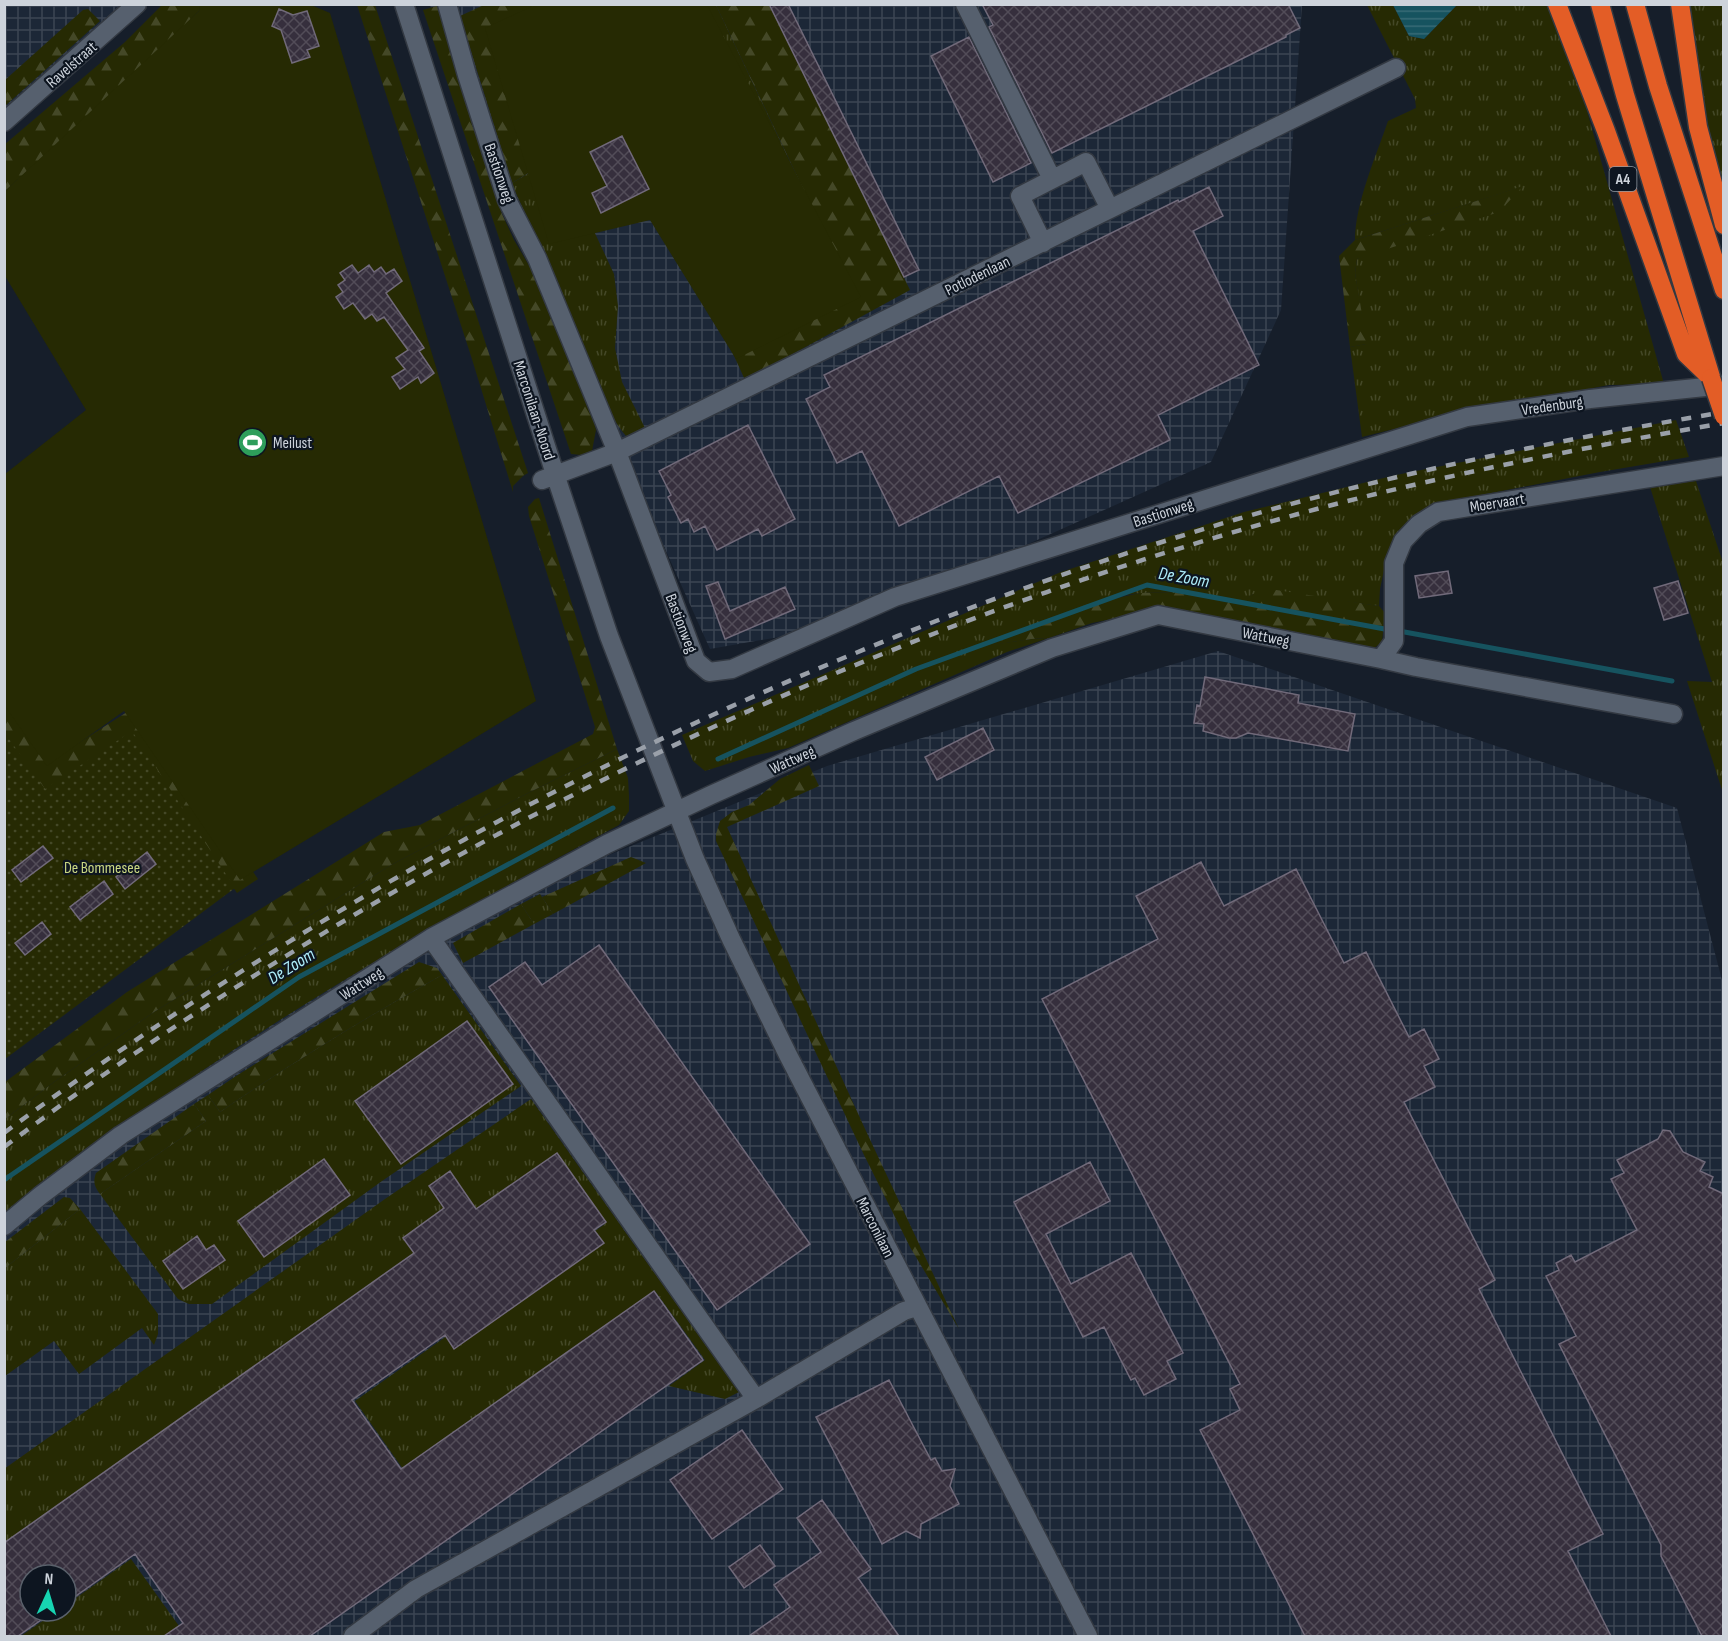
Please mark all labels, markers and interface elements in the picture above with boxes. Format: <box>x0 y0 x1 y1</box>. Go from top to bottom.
street label: Ravelstraat <box>43 38 101 92</box>
street label: Bastionweg <box>479 141 518 206</box>
road number: A4 <box>1610 167 1636 191</box>
street label: Potlodenlaan <box>942 252 1013 300</box>
street label: Marconilaan-Noord <box>509 358 559 463</box>
street label: Vredenburg <box>1520 393 1584 420</box>
sports icon: Meilust <box>236 426 268 458</box>
place label: Meilust <box>273 434 312 453</box>
street label: Moervaart <box>1468 490 1526 517</box>
street label: Bastionweg <box>1131 495 1196 532</box>
water label: De Zoom <box>1157 563 1211 592</box>
street label: Bastionweg <box>661 591 701 656</box>
street label: Wattweg <box>1241 624 1291 651</box>
street label: Wattweg <box>767 742 818 779</box>
park label: De Bommesee <box>64 859 140 878</box>
water label: De Zoom <box>264 944 319 989</box>
street label: Wattweg <box>337 964 387 1005</box>
street label: Marconilaan <box>851 1194 898 1261</box>
north arrow <box>18 1563 78 1623</box>
text: N <box>44 1570 54 1589</box>

